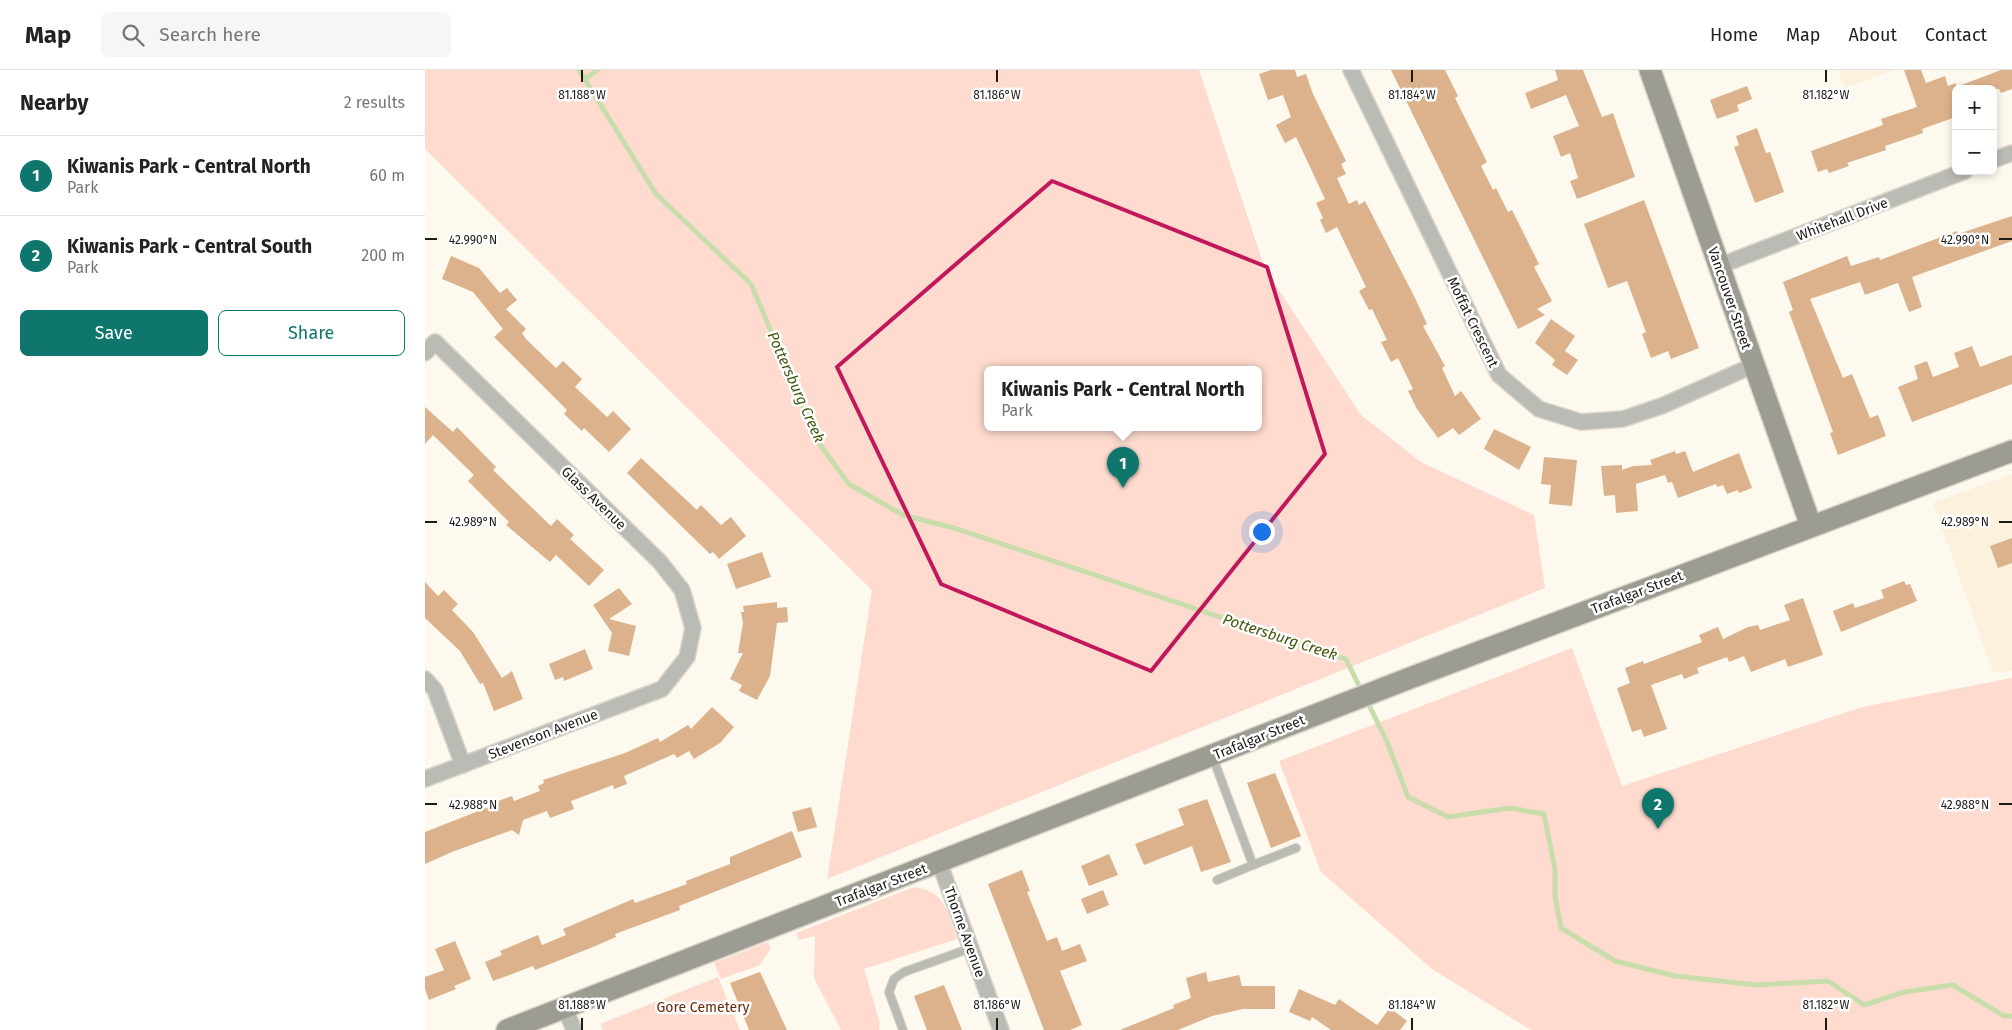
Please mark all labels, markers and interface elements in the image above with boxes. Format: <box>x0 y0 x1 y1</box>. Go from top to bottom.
search box <box>101 12 451 57</box>
text: Map <box>25 21 71 49</box>
icon: search <box>119 21 147 49</box>
text: Search here <box>159 23 261 46</box>
text: Home <box>1710 24 1758 46</box>
text: Map <box>1786 24 1820 46</box>
text: About <box>1848 24 1897 46</box>
text: Contact <box>1925 24 1987 46</box>
map controls <box>1952 85 1997 175</box>
button: + <box>1952 85 1997 130</box>
text: 81.188°W <box>558 88 606 102</box>
text: 81.186°W <box>973 88 1021 102</box>
text: 81.184°W <box>1388 88 1436 102</box>
text: 81.182°W <box>1803 88 1850 102</box>
text: Nearby <box>20 90 88 116</box>
text: 2 results <box>344 93 405 112</box>
button: − <box>1952 130 1997 175</box>
text: Kiwanis Park - Central North <box>67 155 311 178</box>
text: 1 <box>32 166 40 185</box>
text: 60 m <box>370 166 405 185</box>
text: Park <box>67 178 99 197</box>
street label: Whitehall Drive <box>1794 194 1890 245</box>
text: 42.990°N <box>449 233 497 247</box>
text: 42.990°N <box>1941 233 1989 247</box>
text: Kiwanis Park - Central South <box>67 235 312 258</box>
street label: Vancouver Street <box>1704 245 1755 353</box>
text: 2 <box>32 246 40 265</box>
text: 200 m <box>361 246 405 265</box>
text: Park <box>67 258 99 277</box>
street label: Moffat Crescent <box>1443 274 1502 371</box>
button: Save <box>20 310 208 356</box>
button: Share <box>218 310 405 356</box>
water label: Pottersburg Creek <box>763 329 829 445</box>
popup <box>984 366 1262 431</box>
text: Kiwanis Park - Central North <box>1001 378 1245 401</box>
text: Park <box>1001 401 1033 420</box>
pin: 1 <box>1107 447 1139 488</box>
street label: Glass Avenue <box>558 463 630 533</box>
text: 42.989°N <box>449 515 497 529</box>
text: 42.989°N <box>1941 515 1989 529</box>
your location <box>1249 519 1275 545</box>
street label: Trafalgar Street <box>1589 567 1686 618</box>
water label: Pottersburg Creek <box>1220 610 1340 664</box>
street label: Stevenson Avenue <box>486 706 600 763</box>
street label: Trafalgar Street <box>1211 711 1308 764</box>
pin: 2 <box>1642 788 1674 829</box>
text: 42.988°N <box>449 798 497 812</box>
text: 42.988°N <box>1941 798 1989 812</box>
street label: Trafalgar Street <box>833 860 930 911</box>
street label: Thorne Avenue <box>940 885 989 980</box>
text: 81.188°W <box>558 998 606 1012</box>
text: 81.186°W <box>973 998 1021 1012</box>
text: 81.184°W <box>1388 998 1436 1012</box>
text: 81.182°W <box>1803 998 1850 1012</box>
park label: Gore Cemetery <box>657 999 750 1016</box>

